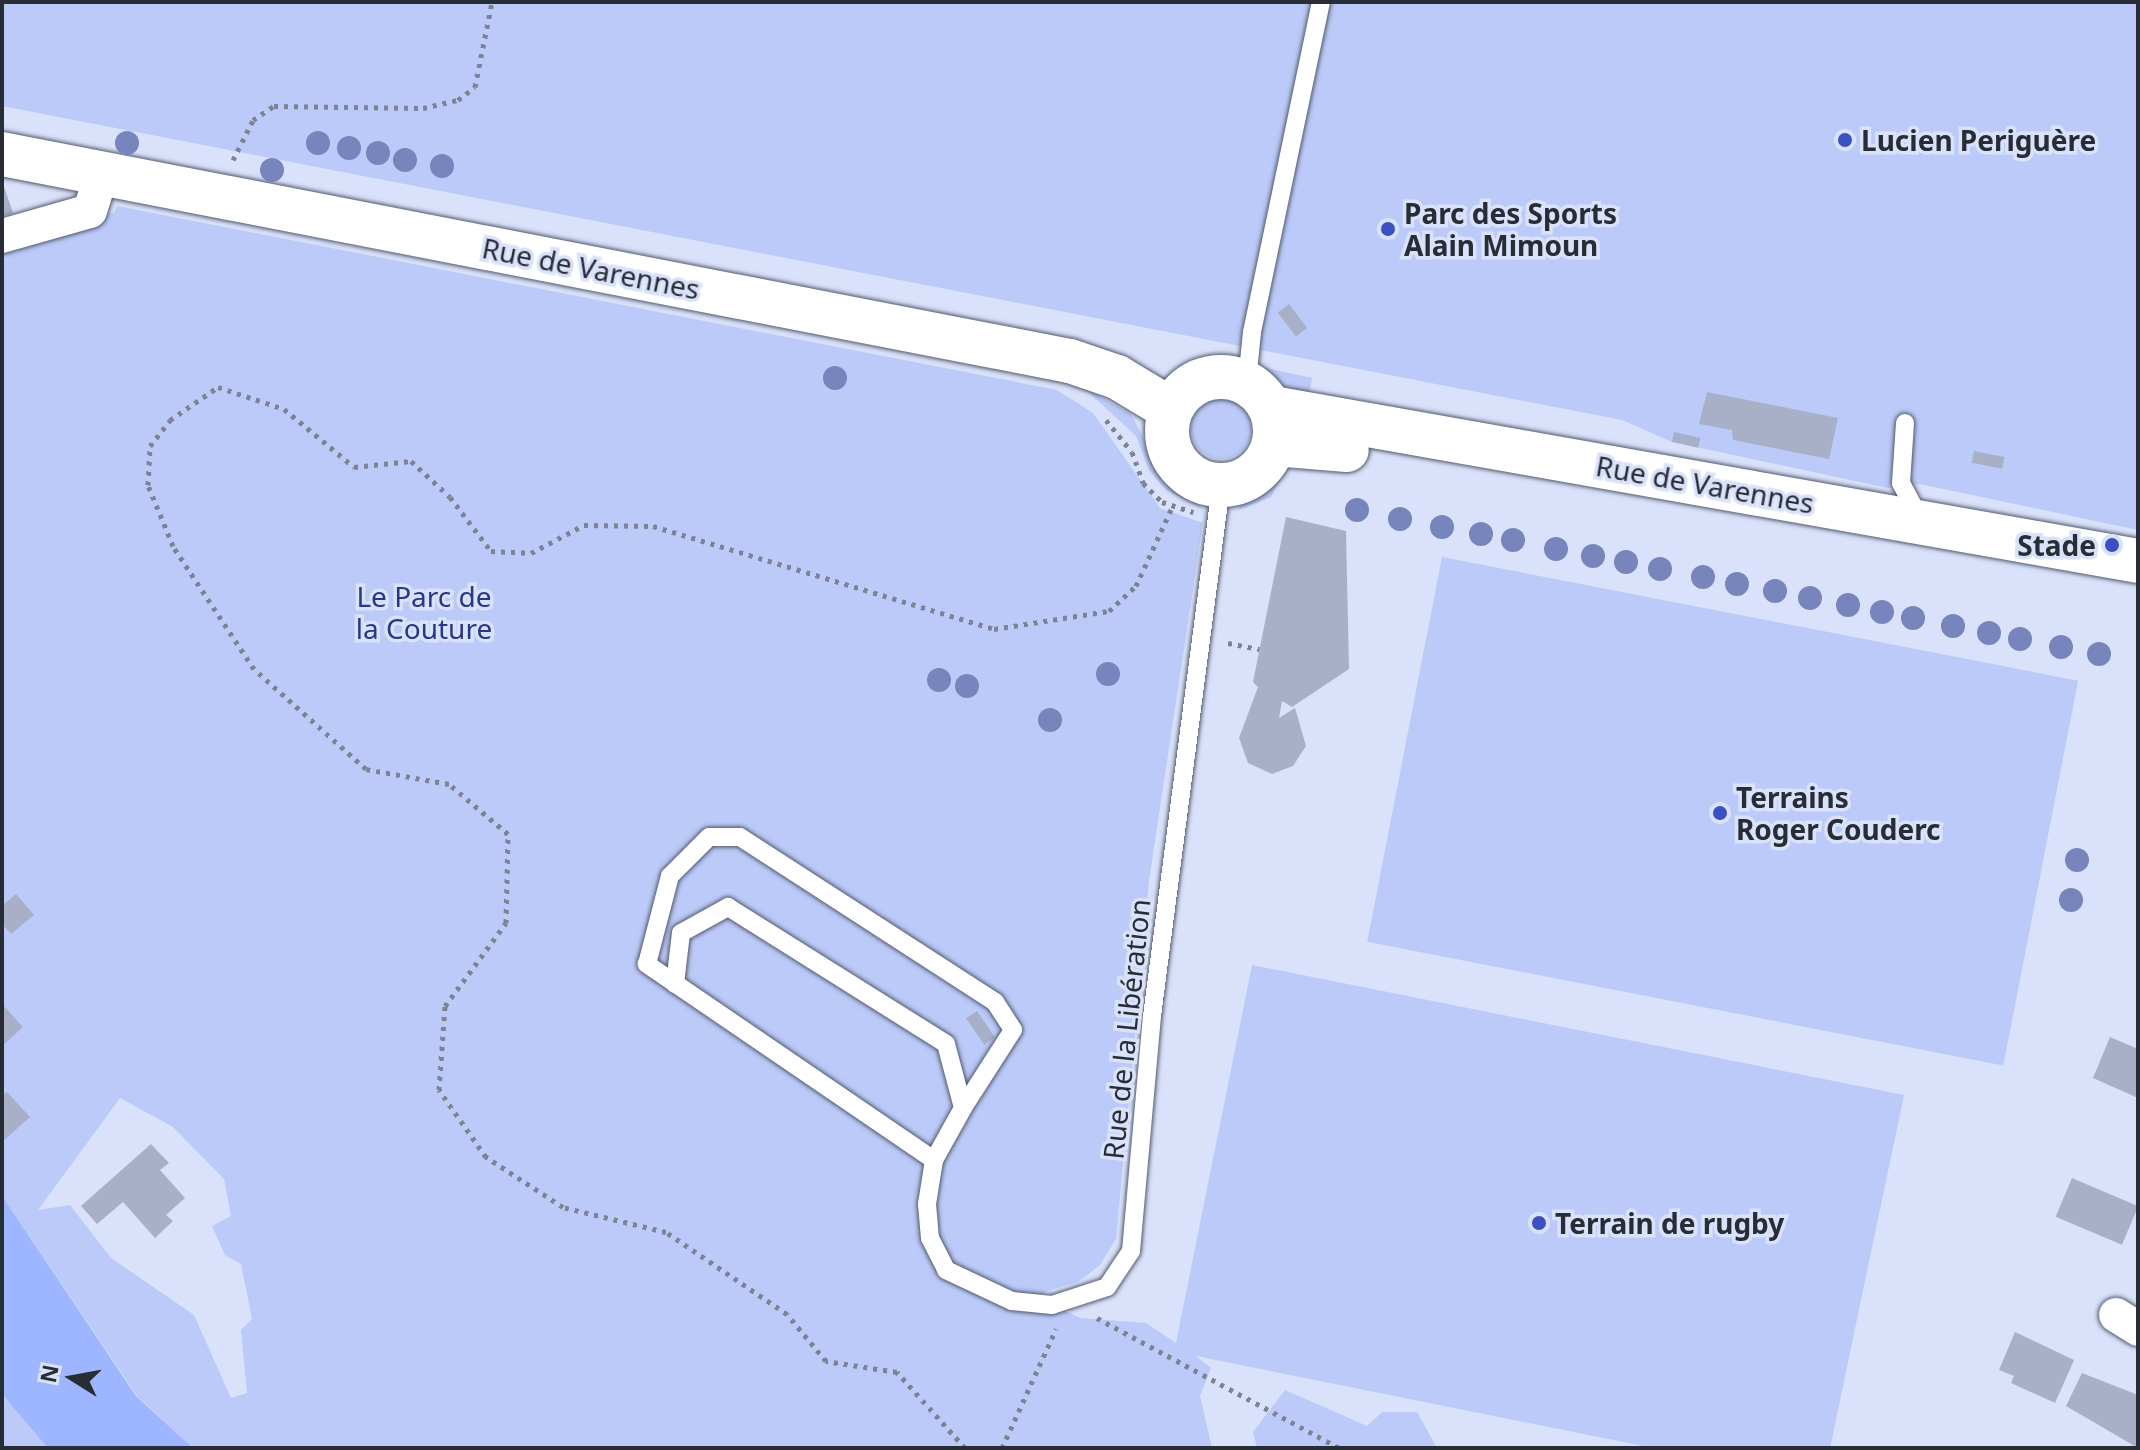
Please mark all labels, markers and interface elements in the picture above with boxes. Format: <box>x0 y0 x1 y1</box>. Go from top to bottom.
place label: Lucien Periguère <box>1861 123 2096 157</box>
marker: Lucien Periguère <box>1836 131 1854 149</box>
place label: Parc des Sports Alain Mimoun <box>1404 196 1617 262</box>
marker: Parc des Sports Alain Mimoun <box>1379 220 1397 238</box>
street label: Rue de Varennes <box>480 230 702 306</box>
street label: Rue de Varennes <box>1593 448 1817 520</box>
place label: Stade <box>2017 528 2096 562</box>
marker: Stade <box>2103 536 2121 554</box>
park label: Le Parc de la Couture <box>356 579 492 645</box>
place label: Terrains Roger Couderc <box>1736 780 1941 846</box>
marker: Terrains Roger Couderc <box>1711 804 1729 822</box>
street label: Rue de la Libération <box>1096 897 1156 1161</box>
place label: Terrain de rugby <box>1555 1206 1784 1240</box>
marker: Terrain de rugby <box>1530 1214 1548 1232</box>
north arrow <box>32 1338 112 1418</box>
text: N <box>32 1362 65 1385</box>

